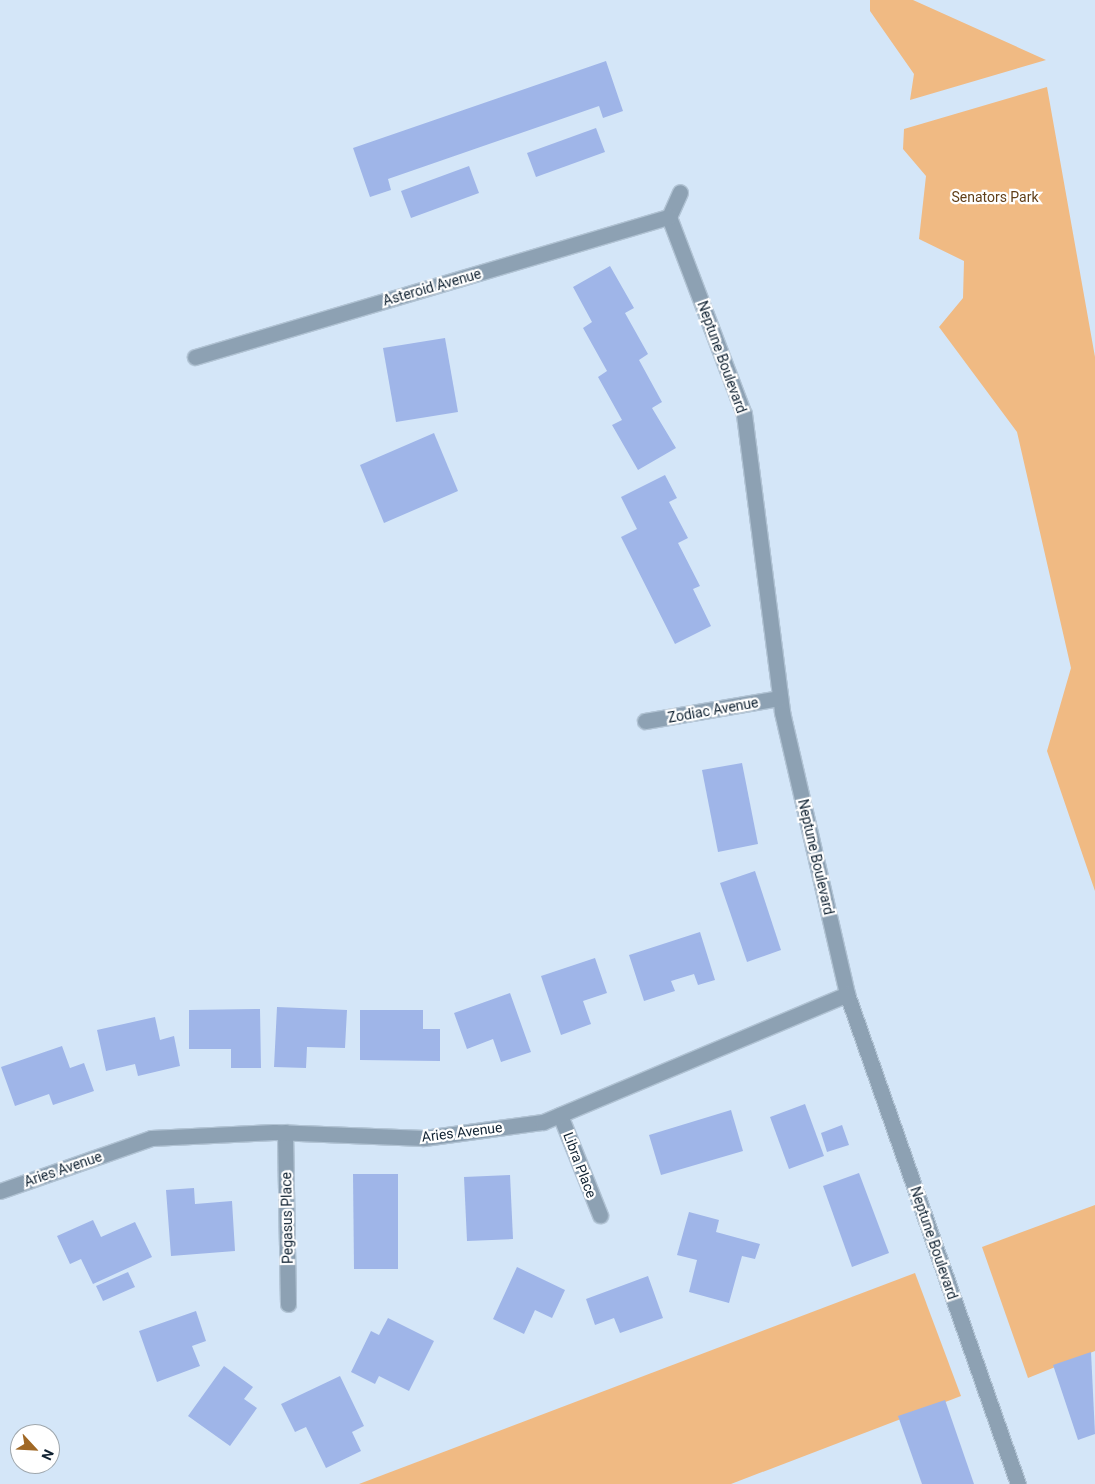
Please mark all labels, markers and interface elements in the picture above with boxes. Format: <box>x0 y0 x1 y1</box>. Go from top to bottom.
park label: Senators Park <box>951 189 1039 205</box>
street label: Asteroid Avenue <box>381 265 483 309</box>
street label: Neptune Boulevard <box>694 299 750 415</box>
street label: Zodiac Avenue <box>666 694 760 726</box>
street label: Neptune Boulevard <box>795 798 837 916</box>
street label: Aries Avenue <box>421 1119 503 1145</box>
street label: Libra Place <box>560 1130 600 1200</box>
street label: Aries Avenue <box>22 1148 104 1190</box>
street label: Pegasus Place <box>278 1172 296 1264</box>
street label: Neptune Boulevard <box>907 1184 961 1302</box>
north arrow <box>10 1424 60 1474</box>
text: N <box>38 1447 57 1463</box>

